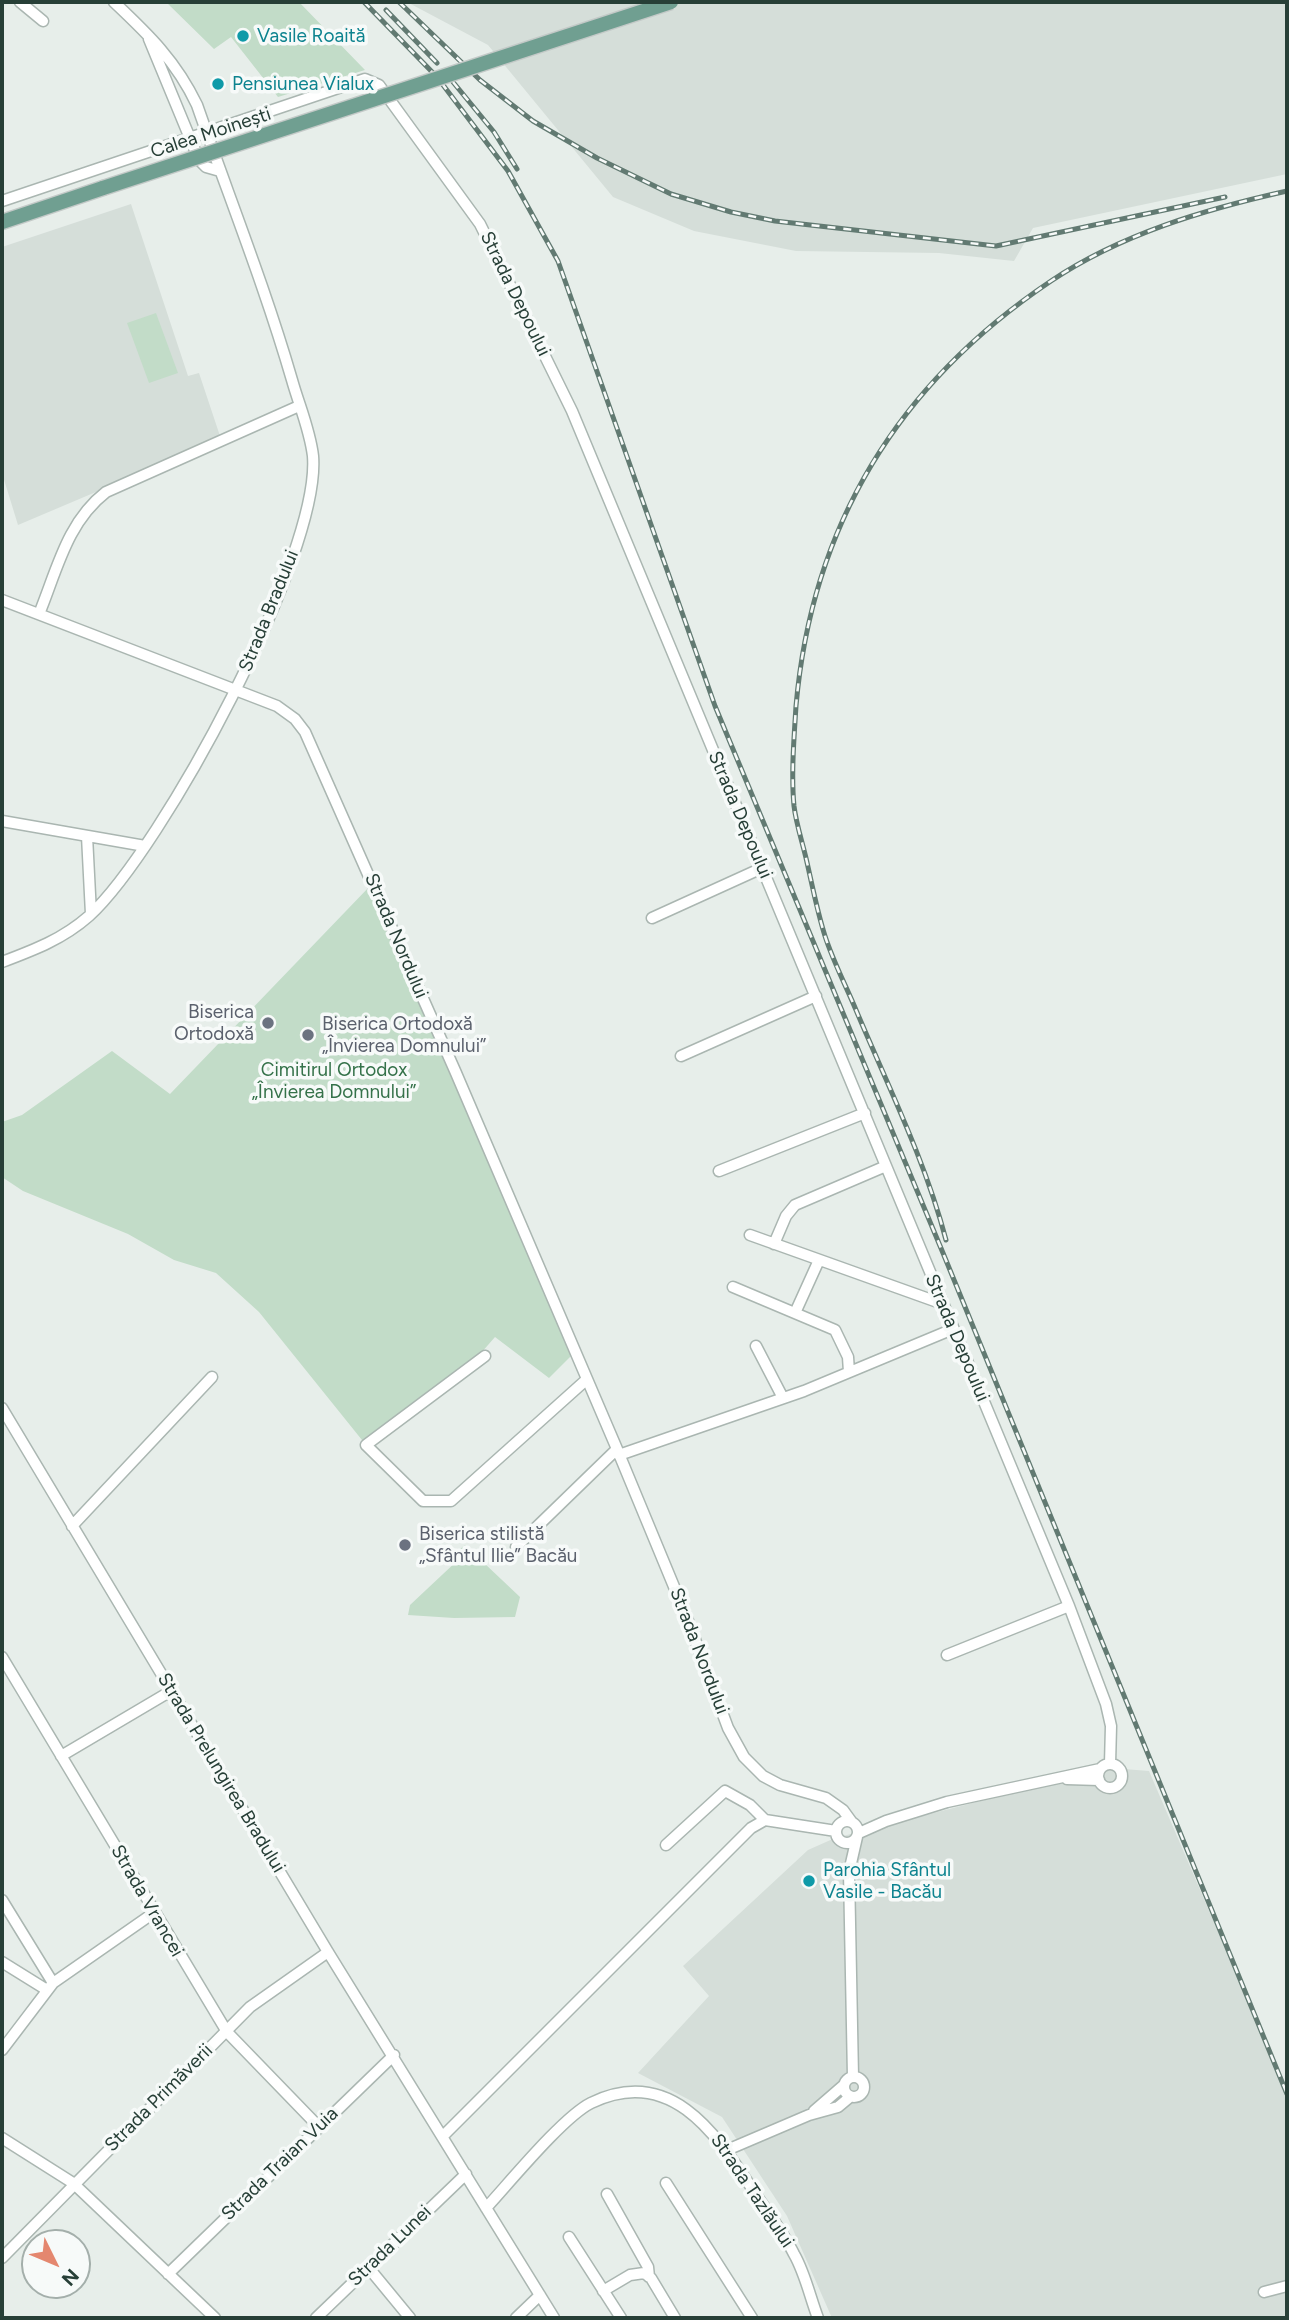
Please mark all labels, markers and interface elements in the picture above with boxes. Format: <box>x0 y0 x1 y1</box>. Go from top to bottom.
place label: Vasile Roaită <box>257 25 365 47</box>
marker: Vasile Roaită <box>235 28 251 44</box>
place label: Pensiunea Vialux <box>232 73 374 95</box>
marker: Pensiunea Vialux <box>210 76 226 92</box>
street label: Calea Moinești <box>148 103 274 163</box>
street label: Strada Depoului <box>475 228 555 360</box>
street label: Strada Bradului <box>234 547 304 675</box>
street label: Strada Depoului <box>703 748 777 882</box>
street label: Strada Nordului <box>359 870 433 1002</box>
place label: Biserica Ortodoxă <box>174 1001 254 1045</box>
place label: Biserica Ortodoxă „Învierea Domnului” <box>322 1013 486 1057</box>
marker: Biserica Ortodoxă <box>260 1015 276 1031</box>
marker: Biserica Ortodoxă „Învierea Domnului” <box>300 1027 316 1043</box>
park label: Cimitirul Ortodox „Învierea Domnului” <box>252 1059 416 1103</box>
street label: Strada Depoului <box>920 1271 994 1405</box>
place label: Biserica stilistă „Sfântul Ilie” Bacău <box>419 1523 577 1567</box>
marker: Biserica stilistă „Sfântul Ilie” Bacău <box>397 1537 413 1553</box>
street label: Strada Nordului <box>664 1585 734 1717</box>
street label: Strada Prelungirea Bradului <box>152 1669 290 1877</box>
street label: Strada Vrancei <box>106 1841 188 1961</box>
place label: Parohia Sfântul Vasile - Bacău <box>823 1859 951 1903</box>
marker: Parohia Sfântul Vasile - Bacău <box>801 1873 817 1889</box>
street label: Strada Primăverii <box>100 2039 218 2157</box>
street label: Strada Traian Vuia <box>217 2103 343 2225</box>
street label: Strada Tazlăului <box>706 2130 798 2252</box>
street label: Strada Lunei <box>344 2201 436 2291</box>
north arrow <box>21 2229 91 2299</box>
text: N <box>57 2264 84 2291</box>

